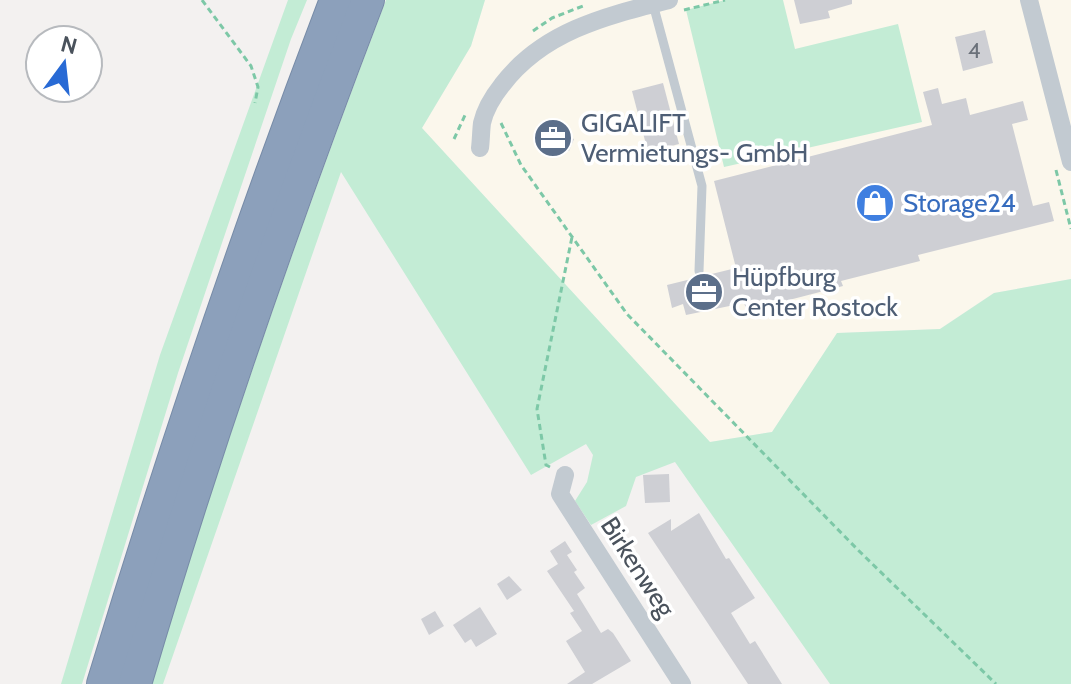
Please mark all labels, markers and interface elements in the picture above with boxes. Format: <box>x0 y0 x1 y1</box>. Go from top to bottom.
north arrow <box>24 24 104 104</box>
text: N <box>58 30 80 60</box>
house number: 4 <box>968 37 981 64</box>
place label: GIGALIFT Vermietungs- GmbH <box>581 107 808 169</box>
office icon: GIGALIFT Vermietungs- GmbH <box>532 117 574 159</box>
shop icon: Storage24 <box>854 182 896 224</box>
place label: Storage24 <box>903 187 1016 219</box>
place label: Hüpfburg Center Rostock <box>732 261 898 323</box>
office icon: Hüpfburg Center Rostock <box>683 271 725 313</box>
street label: Birkenweg <box>594 511 683 624</box>

